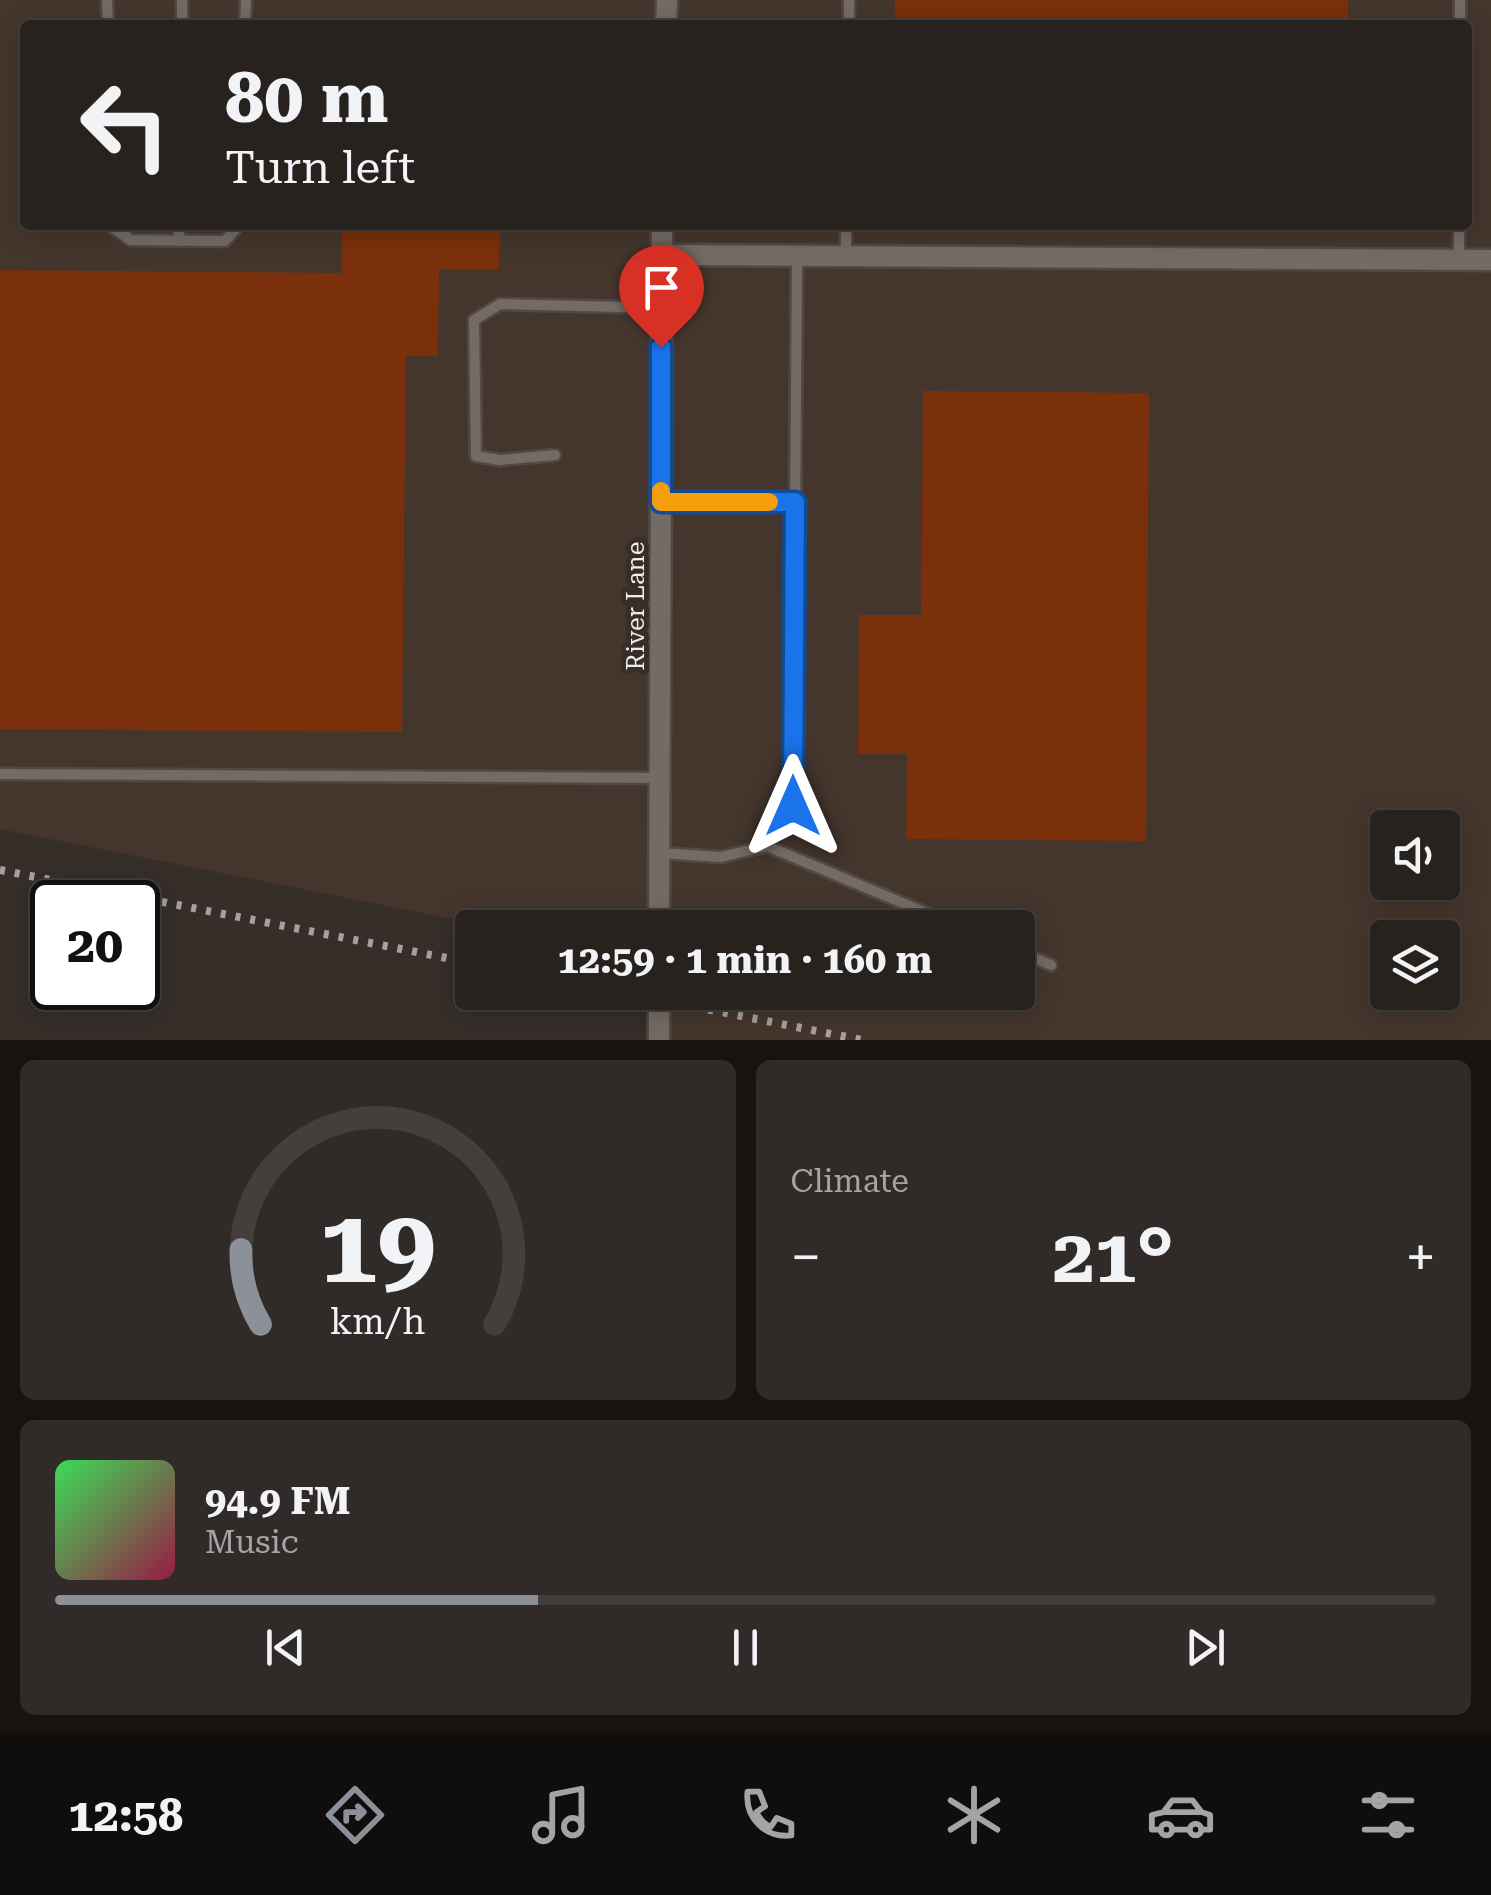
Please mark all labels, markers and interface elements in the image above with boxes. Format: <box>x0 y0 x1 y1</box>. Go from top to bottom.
text: 80 m <box>225 57 389 139</box>
icon: left <box>60 60 190 190</box>
text: Turn left <box>225 141 415 194</box>
pin <box>619 245 704 348</box>
icon: arrive <box>634 260 689 315</box>
street label: River Lane <box>621 542 650 670</box>
position arrow <box>741 754 845 858</box>
map controls <box>1370 810 1460 1010</box>
button: sound <box>1370 810 1460 900</box>
speed limit sign: 20 <box>30 880 160 1010</box>
button: layers <box>1370 920 1460 1010</box>
text: 12:59 · 1 min · 160 m <box>558 938 932 982</box>
text: Climate <box>791 1162 909 1200</box>
text: 19 <box>320 1186 436 1307</box>
text: 21° <box>1053 1212 1174 1300</box>
text: − <box>791 1225 821 1289</box>
text: + <box>1405 1225 1436 1289</box>
text: km/h <box>330 1301 426 1343</box>
text: 94.9 FM <box>205 1479 351 1523</box>
text: Music <box>205 1523 299 1561</box>
icon: previous <box>258 1620 313 1675</box>
icon: pause <box>718 1620 773 1675</box>
icon: next <box>1178 1620 1233 1675</box>
icon: directions <box>320 1780 390 1850</box>
icon: music <box>526 1780 596 1850</box>
icon: phone <box>733 1780 803 1850</box>
icon: climate <box>939 1780 1009 1850</box>
icon: car <box>1146 1780 1216 1850</box>
icon: filters <box>1353 1780 1423 1850</box>
text: 12:58 <box>68 1789 183 1842</box>

